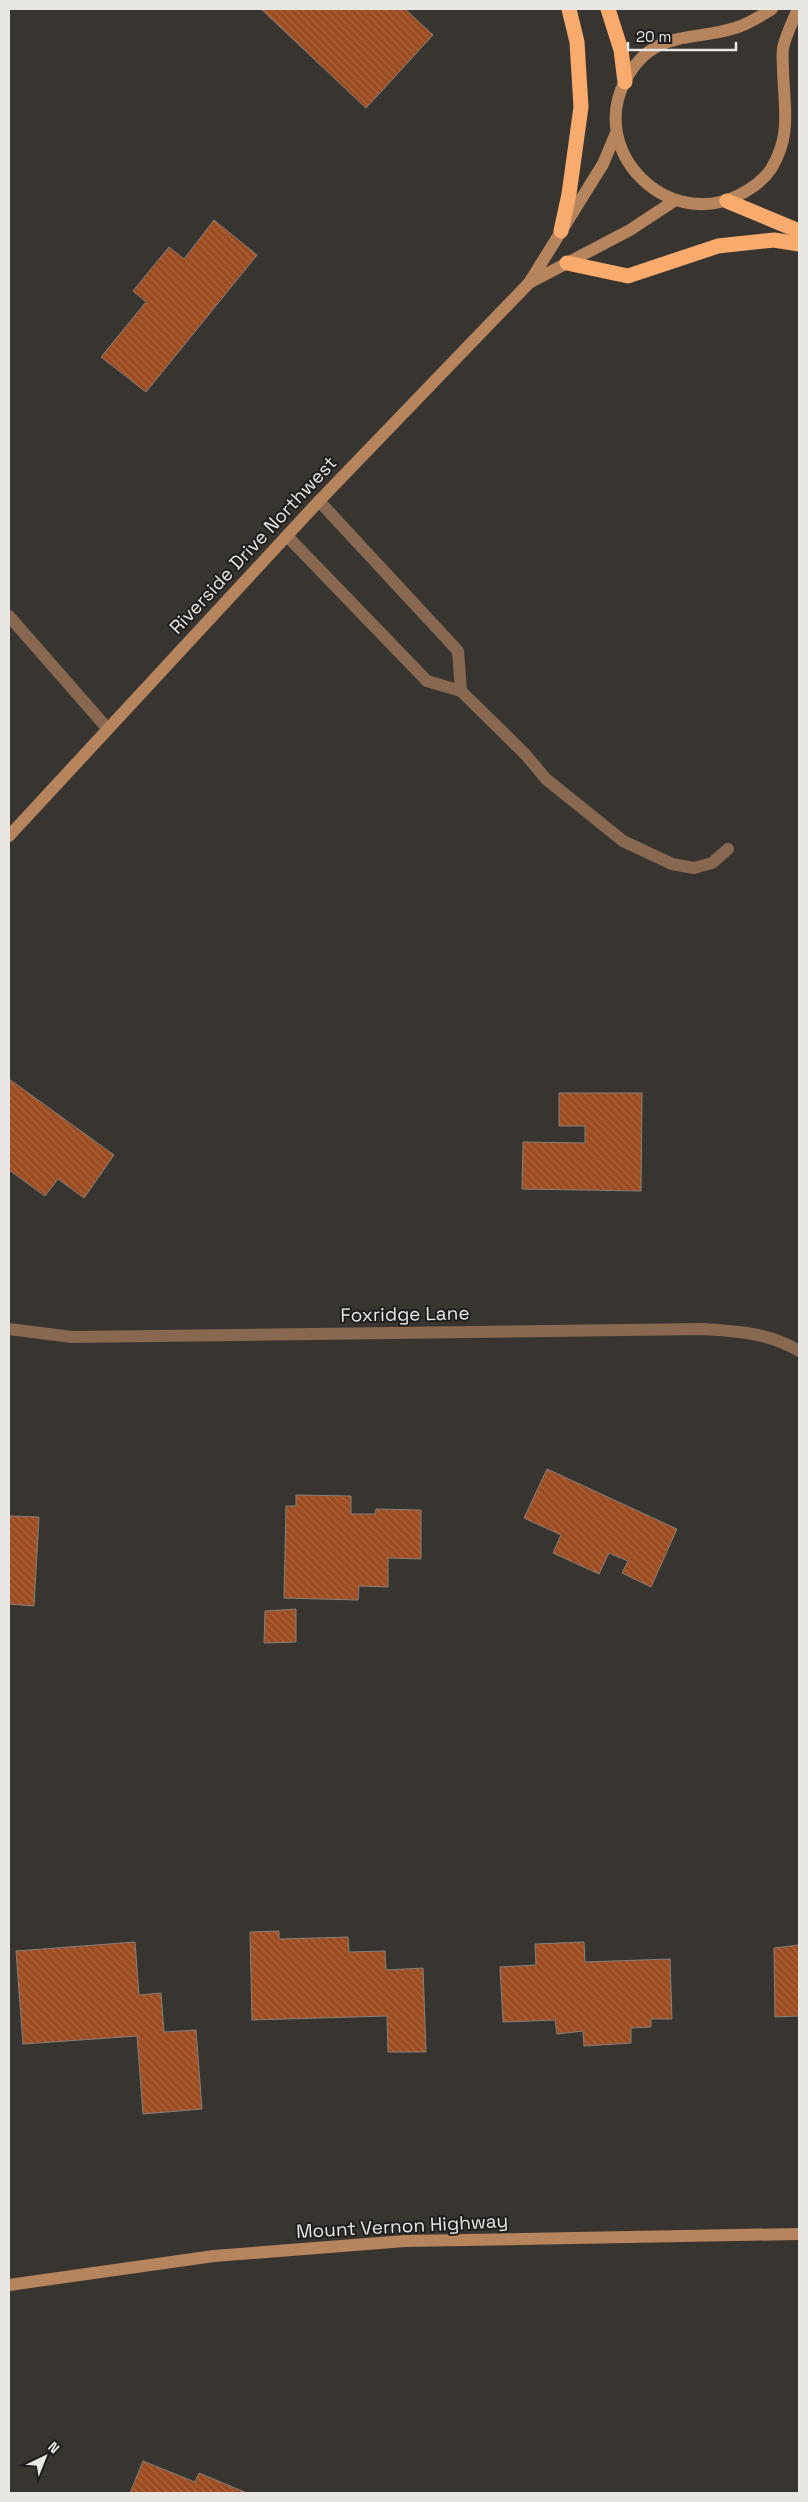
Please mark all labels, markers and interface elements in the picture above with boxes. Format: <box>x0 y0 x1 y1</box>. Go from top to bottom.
scale bar <box>628 20 736 52</box>
text: 20 m <box>636 27 671 46</box>
street label: Riverside Drive Northwest <box>164 451 342 639</box>
street label: Foxridge Lane <box>340 1300 470 1328</box>
street label: Mount Vernon Highway <box>295 2208 509 2244</box>
north arrow <box>20 2432 70 2482</box>
text: N <box>44 2438 63 2457</box>

